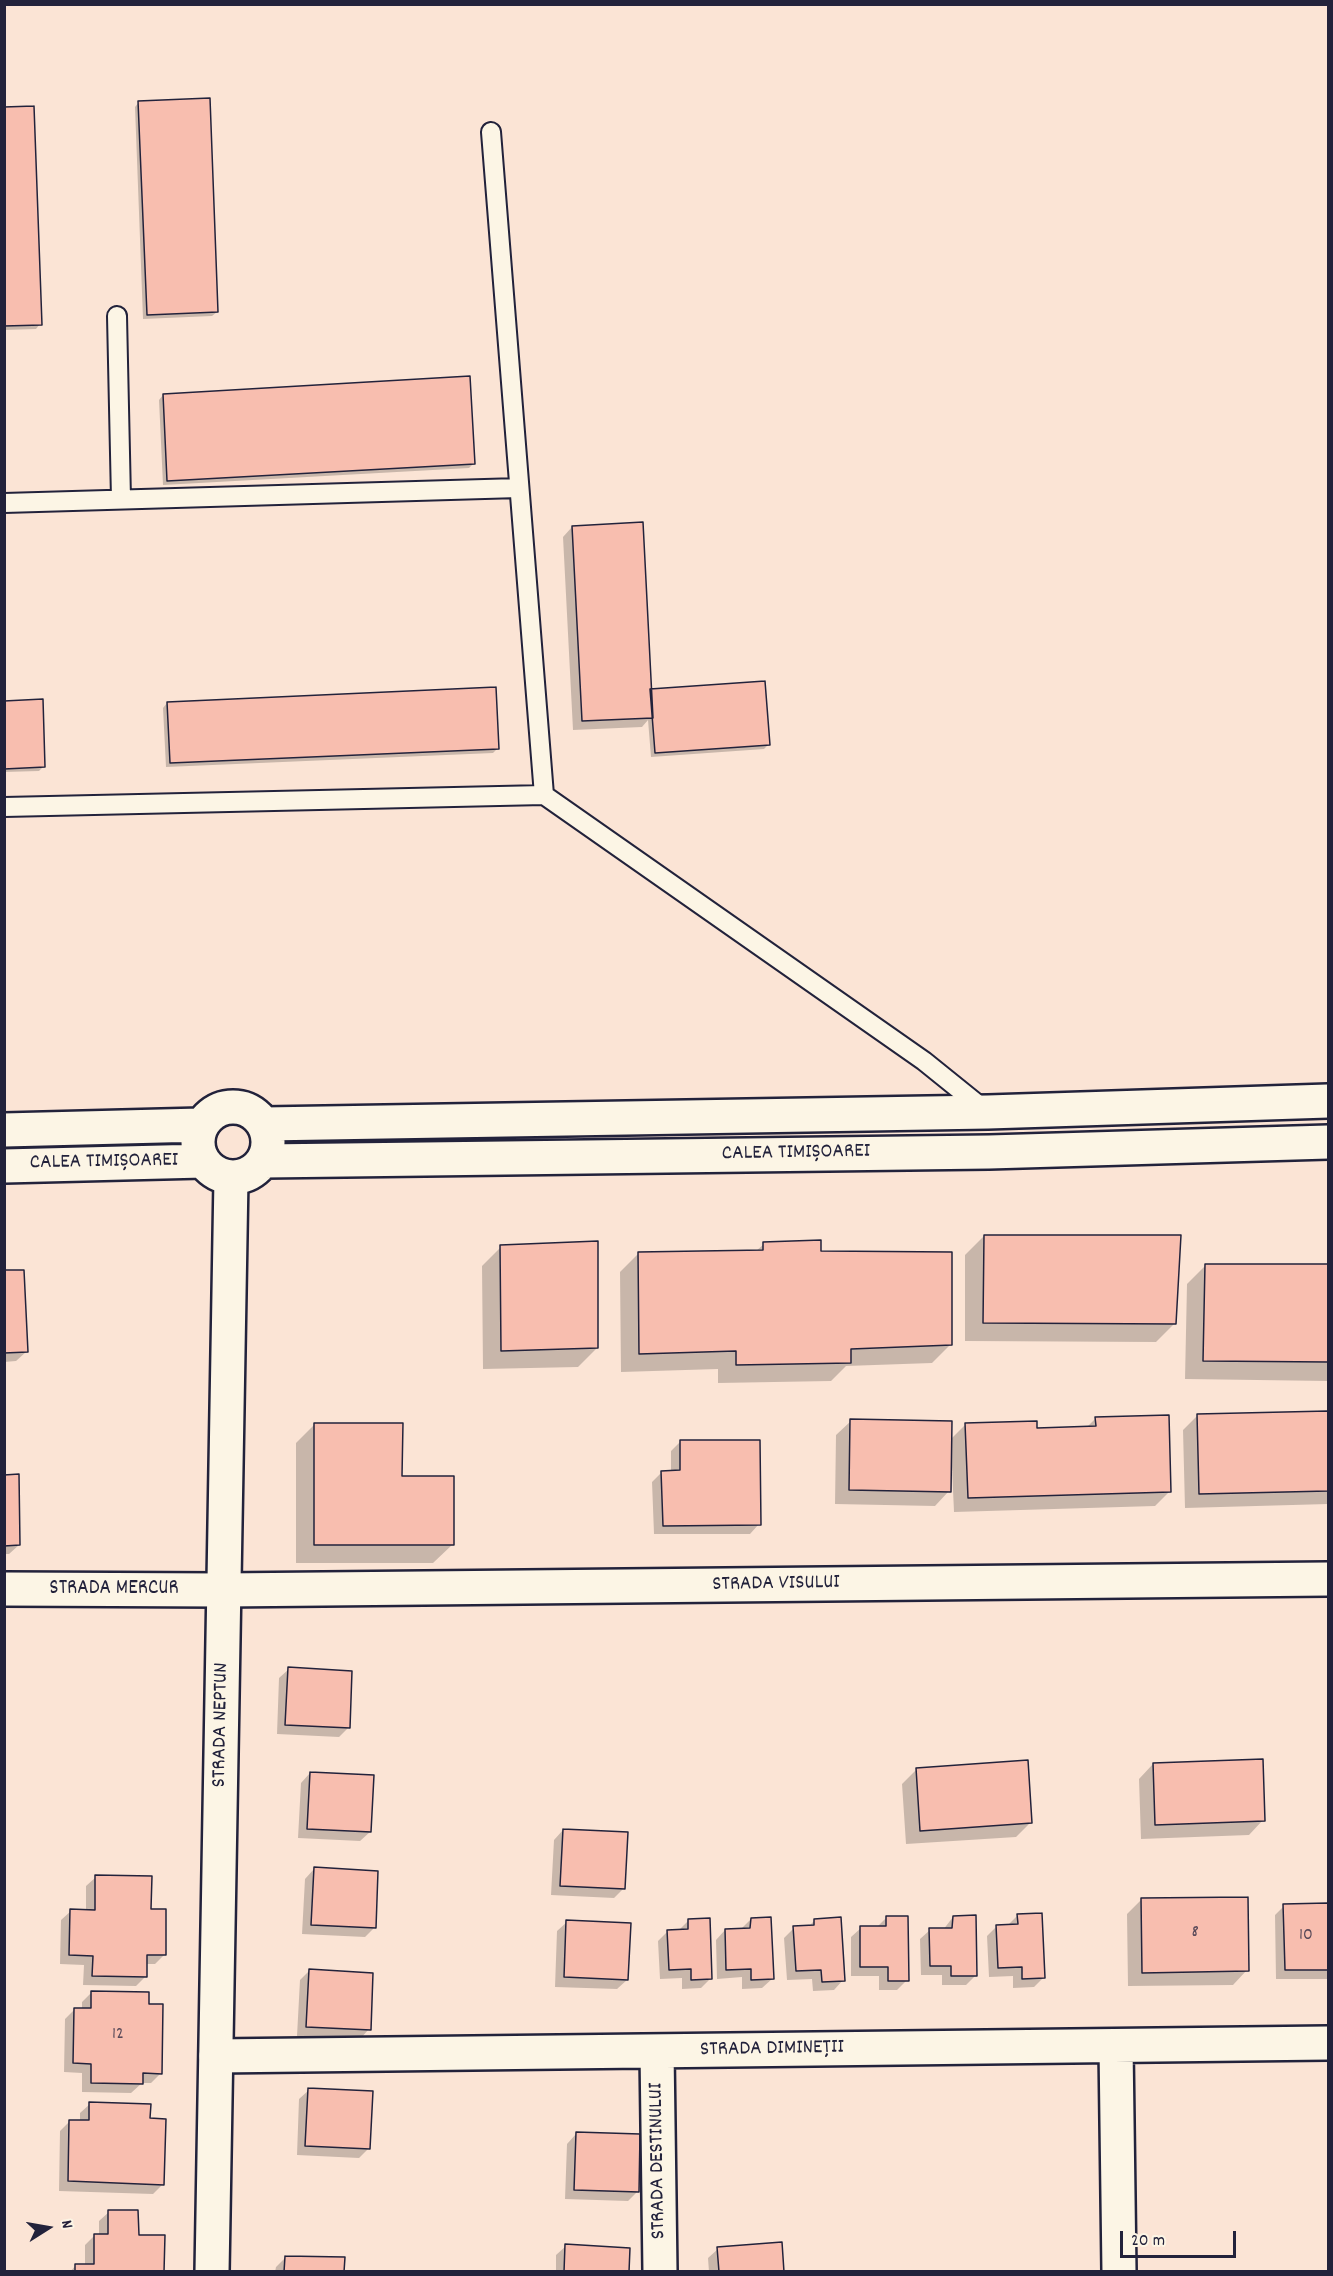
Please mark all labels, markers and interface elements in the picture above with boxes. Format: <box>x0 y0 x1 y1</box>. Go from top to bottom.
street label: CALEA TIMIȘOAREI <box>722 1140 870 1168</box>
street label: CALEA TIMIȘOAREI <box>30 1149 178 1177</box>
street label: STRADA VISULUI <box>712 1571 840 1599</box>
street label: STRADA MERCUR <box>49 1577 179 1603</box>
street label: STRADA NEPTUN <box>208 1662 236 1788</box>
house number: 8 <box>1191 1923 1199 1945</box>
house number: 10 <box>1299 1926 1313 1948</box>
house number: 12 <box>112 2025 124 2047</box>
street label: STRADA DIMINEȚII <box>700 2036 844 2064</box>
street label: STRADA DESTINULUI <box>645 2082 673 2240</box>
north arrow <box>18 2198 78 2258</box>
text: N <box>54 2218 78 2231</box>
scale bar <box>1123 2219 1238 2257</box>
text: 20 m <box>1131 2229 1165 2254</box>

